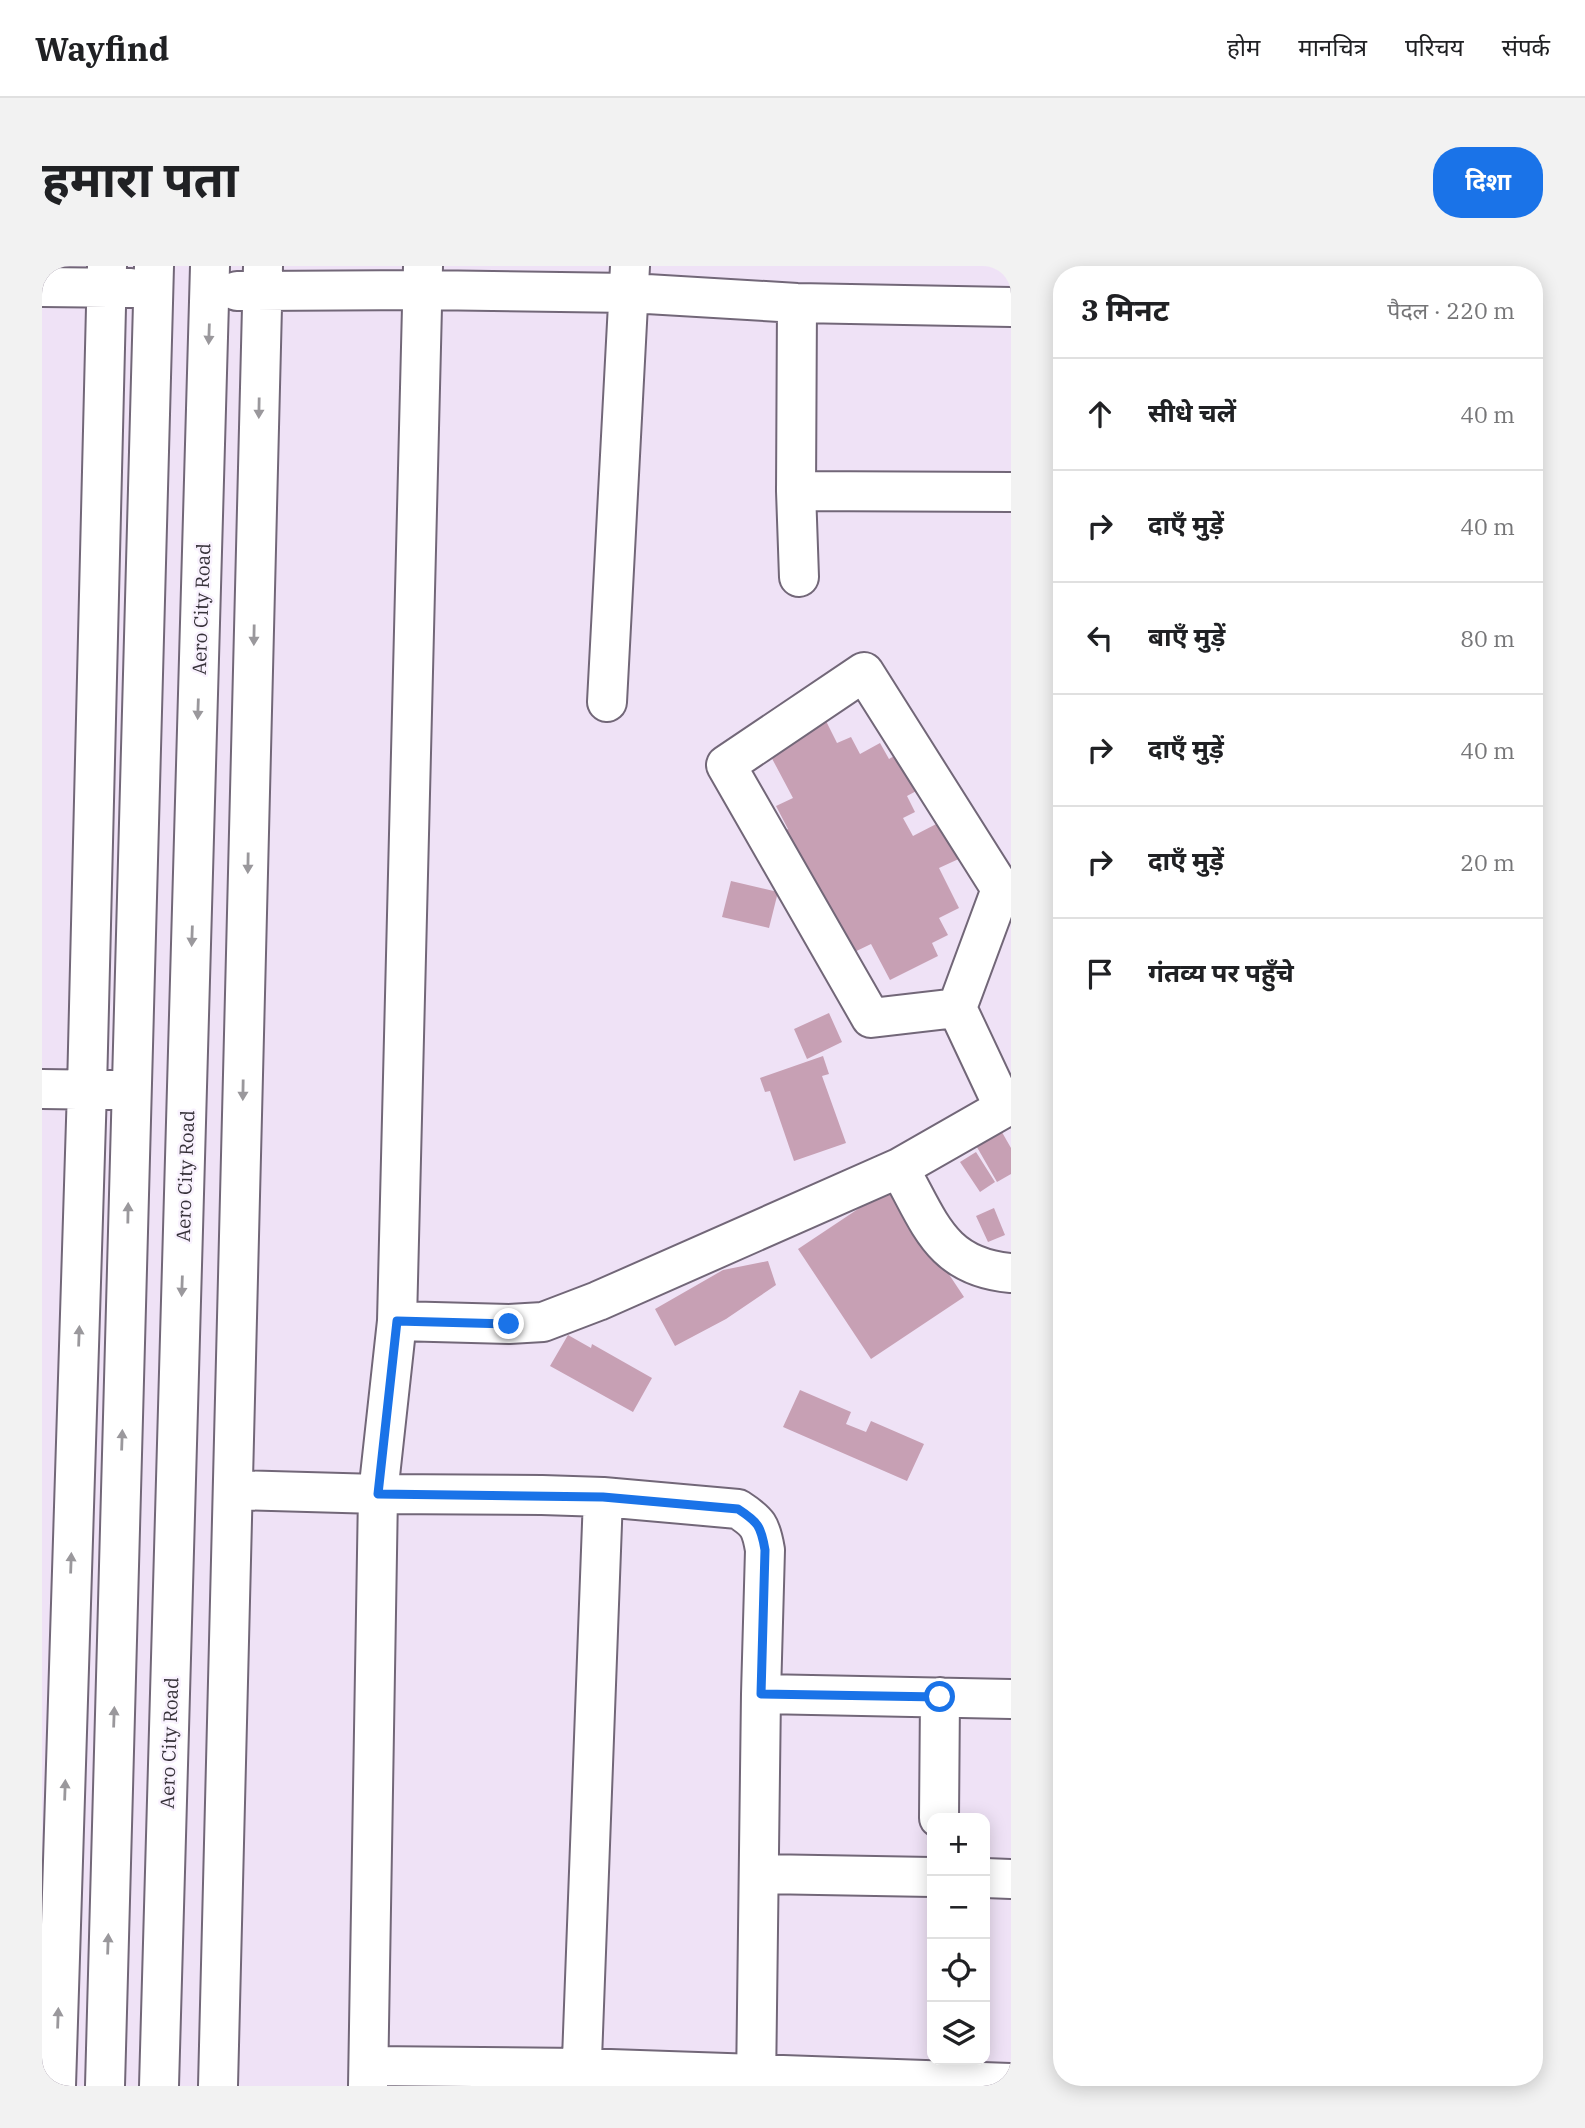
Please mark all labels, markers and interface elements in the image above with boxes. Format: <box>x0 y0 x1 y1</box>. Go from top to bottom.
text: Wayfind <box>35 27 169 70</box>
text: होम <box>1227 31 1260 63</box>
text: मानचित्र <box>1298 31 1367 63</box>
text: परिचय <box>1405 31 1464 63</box>
text: संपर्क <box>1502 31 1550 63</box>
text: हमारा पता <box>42 147 238 210</box>
button: दिशा <box>1433 147 1543 218</box>
text: 3 मिनट <box>1081 290 1169 329</box>
text: पैदल · 220 m <box>1387 295 1515 325</box>
one-way arrow <box>203 323 214 345</box>
icon: ahead <box>1081 395 1119 433</box>
text: सीधे चलें <box>1148 395 1236 429</box>
one-way arrow <box>253 397 265 419</box>
text: 40 m <box>1460 399 1515 429</box>
icon: right <box>1081 507 1119 545</box>
text: दाएँ मुड़ें <box>1148 507 1224 541</box>
text: 40 m <box>1460 511 1515 541</box>
street label: Aero City Road <box>187 543 215 675</box>
icon: left <box>1081 619 1119 657</box>
text: बाएँ मुड़ें <box>1148 619 1225 653</box>
text: 80 m <box>1460 623 1515 653</box>
one-way arrow <box>248 624 259 646</box>
one-way arrow <box>192 698 204 720</box>
icon: right <box>1081 731 1119 769</box>
text: दाएँ मुड़ें <box>1148 731 1224 765</box>
text: 40 m <box>1460 735 1515 765</box>
icon: right <box>1081 843 1119 881</box>
text: दाएँ मुड़ें <box>1148 843 1224 877</box>
text: 20 m <box>1460 847 1515 877</box>
one-way arrow <box>242 852 254 874</box>
one-way arrow <box>186 925 197 947</box>
icon: arrive <box>1081 955 1119 993</box>
text: गंतव्य पर पहुँचे <box>1148 955 1294 989</box>
one-way arrow <box>237 1079 248 1101</box>
street label: Aero City Road <box>171 1110 199 1242</box>
one-way arrow <box>122 1202 133 1224</box>
one-way arrow <box>176 1275 187 1297</box>
route end <box>493 1308 524 1339</box>
one-way arrow <box>73 1324 84 1346</box>
one-way arrow <box>116 1429 128 1451</box>
one-way arrow <box>66 1552 77 1574</box>
street label: Aero City Road <box>155 1677 183 1809</box>
route start <box>924 1681 955 1712</box>
one-way arrow <box>109 1706 120 1728</box>
one-way arrow <box>59 1779 70 1801</box>
map controls <box>927 1813 990 2065</box>
button: + <box>927 1813 990 1876</box>
button: − <box>927 1876 990 1939</box>
one-way arrow <box>103 1933 114 1955</box>
button: locate <box>927 1939 990 2002</box>
button: layers <box>927 2002 990 2065</box>
one-way arrow <box>52 2007 64 2029</box>

